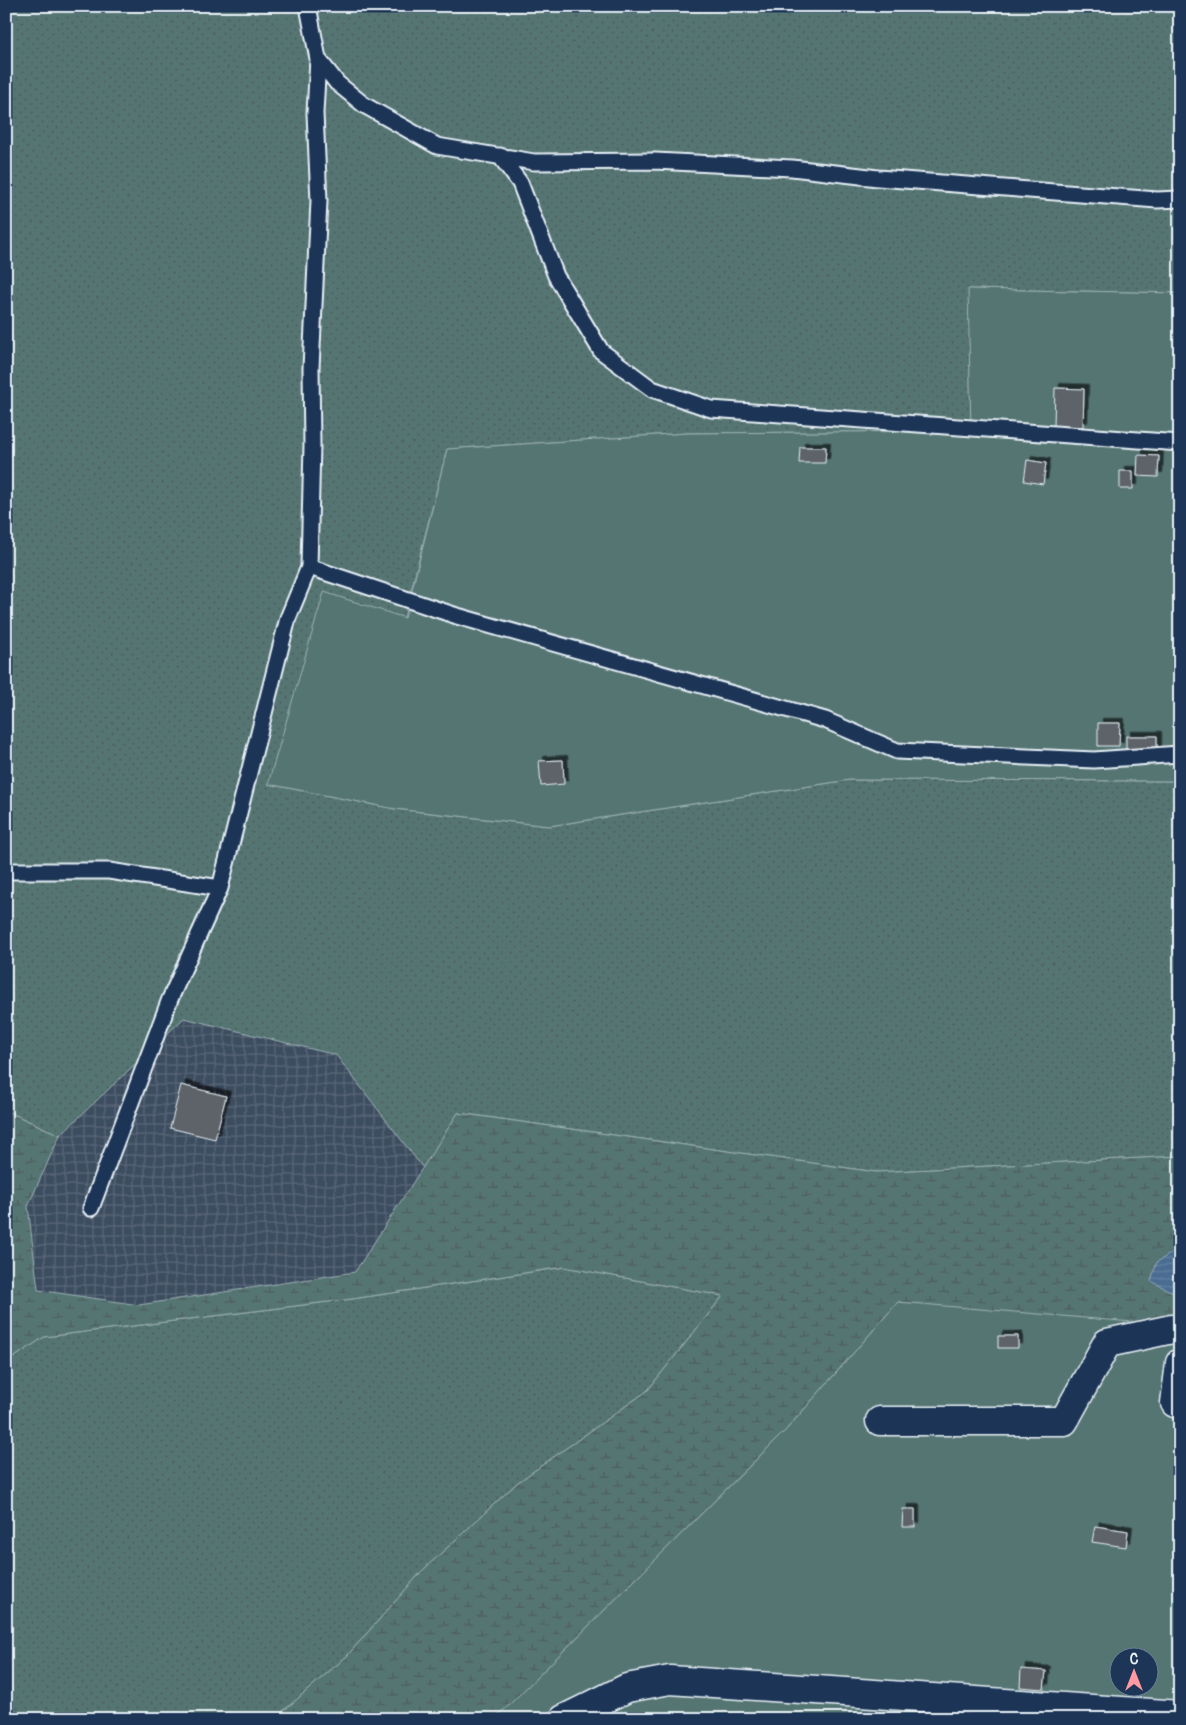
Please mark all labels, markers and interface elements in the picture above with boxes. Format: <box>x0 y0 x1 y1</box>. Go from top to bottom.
north arrow <box>1108 1648 1158 1698</box>
text: С <box>1130 1651 1139 1668</box>

